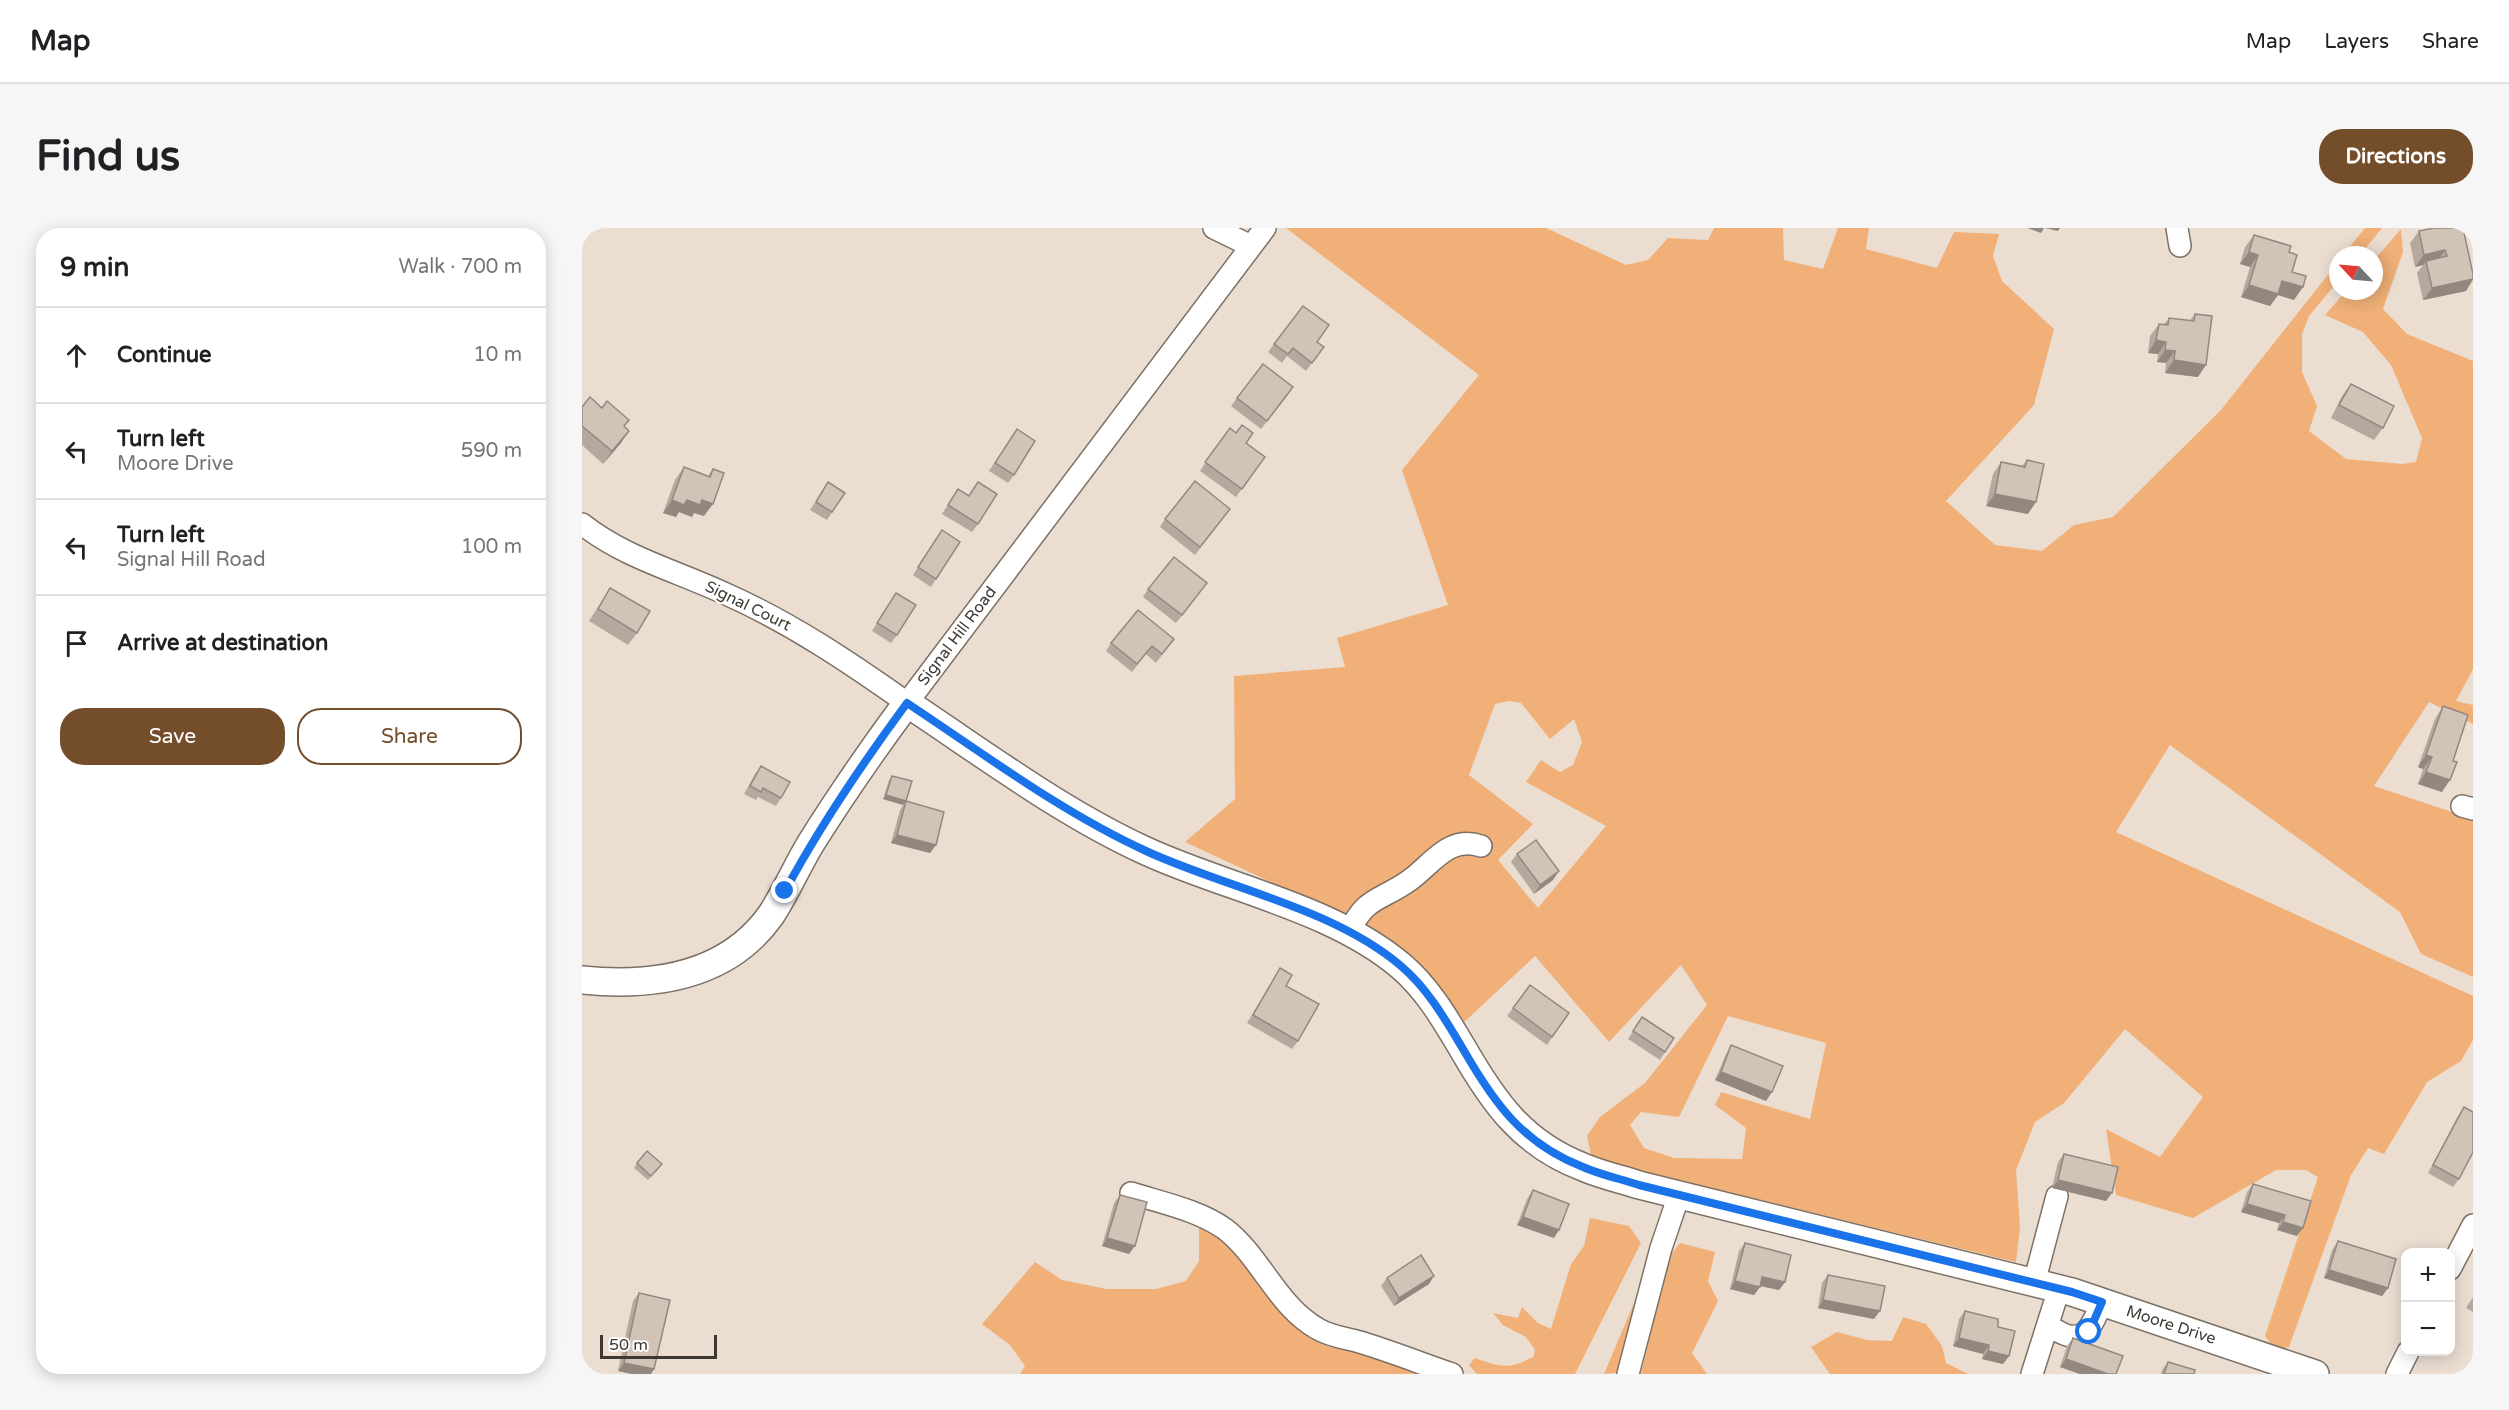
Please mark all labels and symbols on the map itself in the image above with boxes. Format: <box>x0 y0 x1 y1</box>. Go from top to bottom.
north arrow <box>2329 246 2383 300</box>
street label: Signal Court <box>702 577 794 635</box>
street label: Signal Hill Road <box>913 582 1001 690</box>
route end <box>771 877 797 903</box>
street label: Moore Drive <box>2124 1301 2218 1349</box>
route start <box>2075 1318 2101 1344</box>
scale bar <box>600 1332 717 1360</box>

